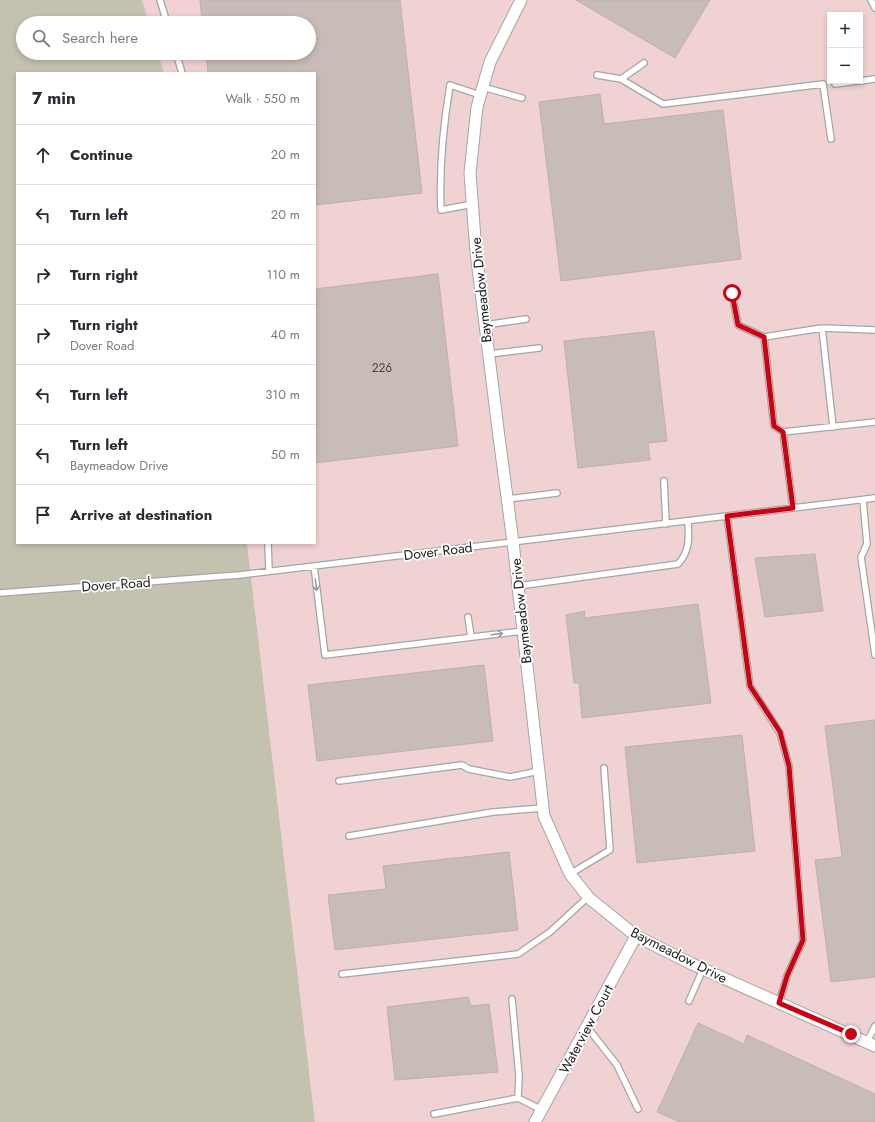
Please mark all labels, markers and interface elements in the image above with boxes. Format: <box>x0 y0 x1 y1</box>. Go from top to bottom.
map controls <box>827 12 863 84</box>
button: + <box>827 12 863 48</box>
search box <box>16 16 316 60</box>
icon: search <box>30 27 52 49</box>
text: Search here <box>62 27 138 49</box>
button: − <box>827 48 863 84</box>
text: 7 min <box>32 86 76 110</box>
text: Walk · 550 m <box>225 89 300 108</box>
icon: ahead <box>32 144 54 166</box>
text: Continue <box>70 144 133 166</box>
text: 20 m <box>271 145 300 164</box>
icon: left <box>32 204 54 226</box>
text: Turn left <box>70 204 128 226</box>
text: 20 m <box>271 205 300 224</box>
street label: Baymeadow Drive <box>466 236 496 344</box>
icon: right <box>32 264 54 286</box>
text: Turn right <box>70 264 138 286</box>
text: 110 m <box>266 265 300 284</box>
route start <box>723 284 741 302</box>
text: Turn right <box>70 314 138 336</box>
icon: right <box>32 324 54 346</box>
text: 40 m <box>271 325 300 344</box>
text: Dover Road <box>70 336 134 355</box>
house number: 226 <box>372 359 392 377</box>
icon: left <box>32 384 54 406</box>
text: Turn left <box>70 384 128 406</box>
text: 310 m <box>265 385 300 404</box>
text: Turn left <box>70 434 128 456</box>
icon: left <box>32 444 54 466</box>
text: 50 m <box>271 445 300 464</box>
text: Baymeadow Drive <box>70 456 168 475</box>
icon: arrive <box>32 504 54 526</box>
text: Arrive at destination <box>70 504 212 526</box>
street label: Dover Road <box>402 537 474 565</box>
street label: Baymeadow Drive <box>506 557 536 665</box>
street label: Dover Road <box>81 572 151 596</box>
one-way arrow <box>312 578 320 591</box>
one-way arrow <box>490 630 503 638</box>
street label: Baymeadow Drive <box>627 922 731 988</box>
street label: Waterview Court <box>554 980 618 1077</box>
route end <box>842 1025 860 1043</box>

